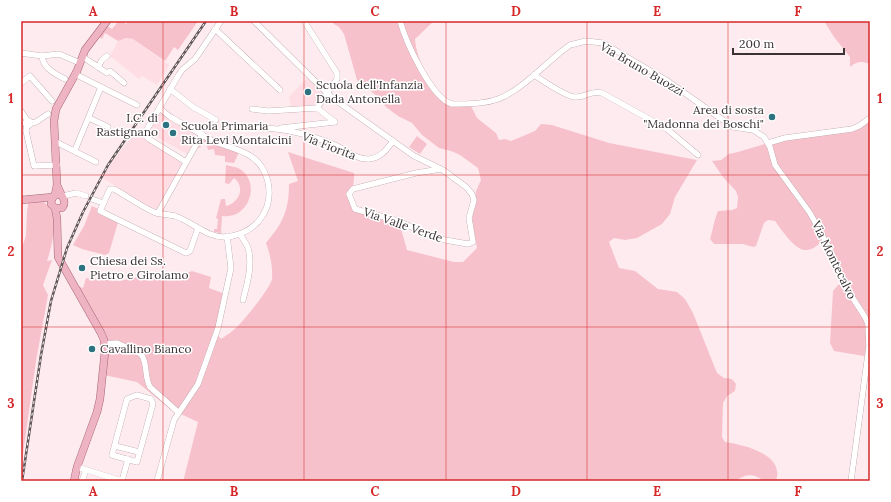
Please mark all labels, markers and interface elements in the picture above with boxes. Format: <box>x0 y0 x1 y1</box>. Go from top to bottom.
text: A <box>89 3 98 20</box>
text: B <box>230 3 239 20</box>
text: C <box>371 3 380 20</box>
text: D <box>511 3 521 20</box>
text: E <box>653 3 661 20</box>
text: F <box>794 3 802 20</box>
scale bar <box>733 30 844 56</box>
text: 200 m <box>739 36 775 51</box>
street label: Via Bruno Buozzi <box>597 38 687 99</box>
place label: Scuola dell'Infanzia Dada Antonella <box>316 77 423 106</box>
marker: Scuola dell'Infanzia Dada Antonella <box>303 87 313 97</box>
text: 1 <box>8 90 14 107</box>
text: 1 <box>877 90 883 107</box>
place label: Area di sosta "Madonna dei Boschi" <box>643 102 764 131</box>
place label: I.C. di Rastignano <box>96 110 158 139</box>
marker: Area di sosta "Madonna dei Boschi" <box>767 112 777 122</box>
place label: Scuola Primaria Rita Levi Montalcini <box>181 118 292 147</box>
marker: I.C. di Rastignano <box>161 120 171 130</box>
marker: Scuola Primaria Rita Levi Montalcini <box>168 128 178 138</box>
street label: Via Fiorita <box>299 128 358 163</box>
street label: Via Valle Verde <box>361 204 445 245</box>
street label: Via Montecalvo <box>809 217 860 301</box>
text: 2 <box>8 243 15 260</box>
text: 2 <box>877 243 884 260</box>
place label: Chiesa dei Ss. Pietro e Girolamo <box>90 253 189 282</box>
marker: Chiesa dei Ss. Pietro e Girolamo <box>77 263 87 273</box>
place label: Cavallino Bianco <box>100 341 192 356</box>
marker: Cavallino Bianco <box>87 344 97 354</box>
text: 3 <box>7 395 15 412</box>
text: 3 <box>876 395 884 412</box>
text: A <box>89 483 98 500</box>
text: B <box>230 483 239 500</box>
text: C <box>371 483 380 500</box>
text: D <box>511 483 521 500</box>
text: E <box>653 483 661 500</box>
text: F <box>794 483 802 500</box>

